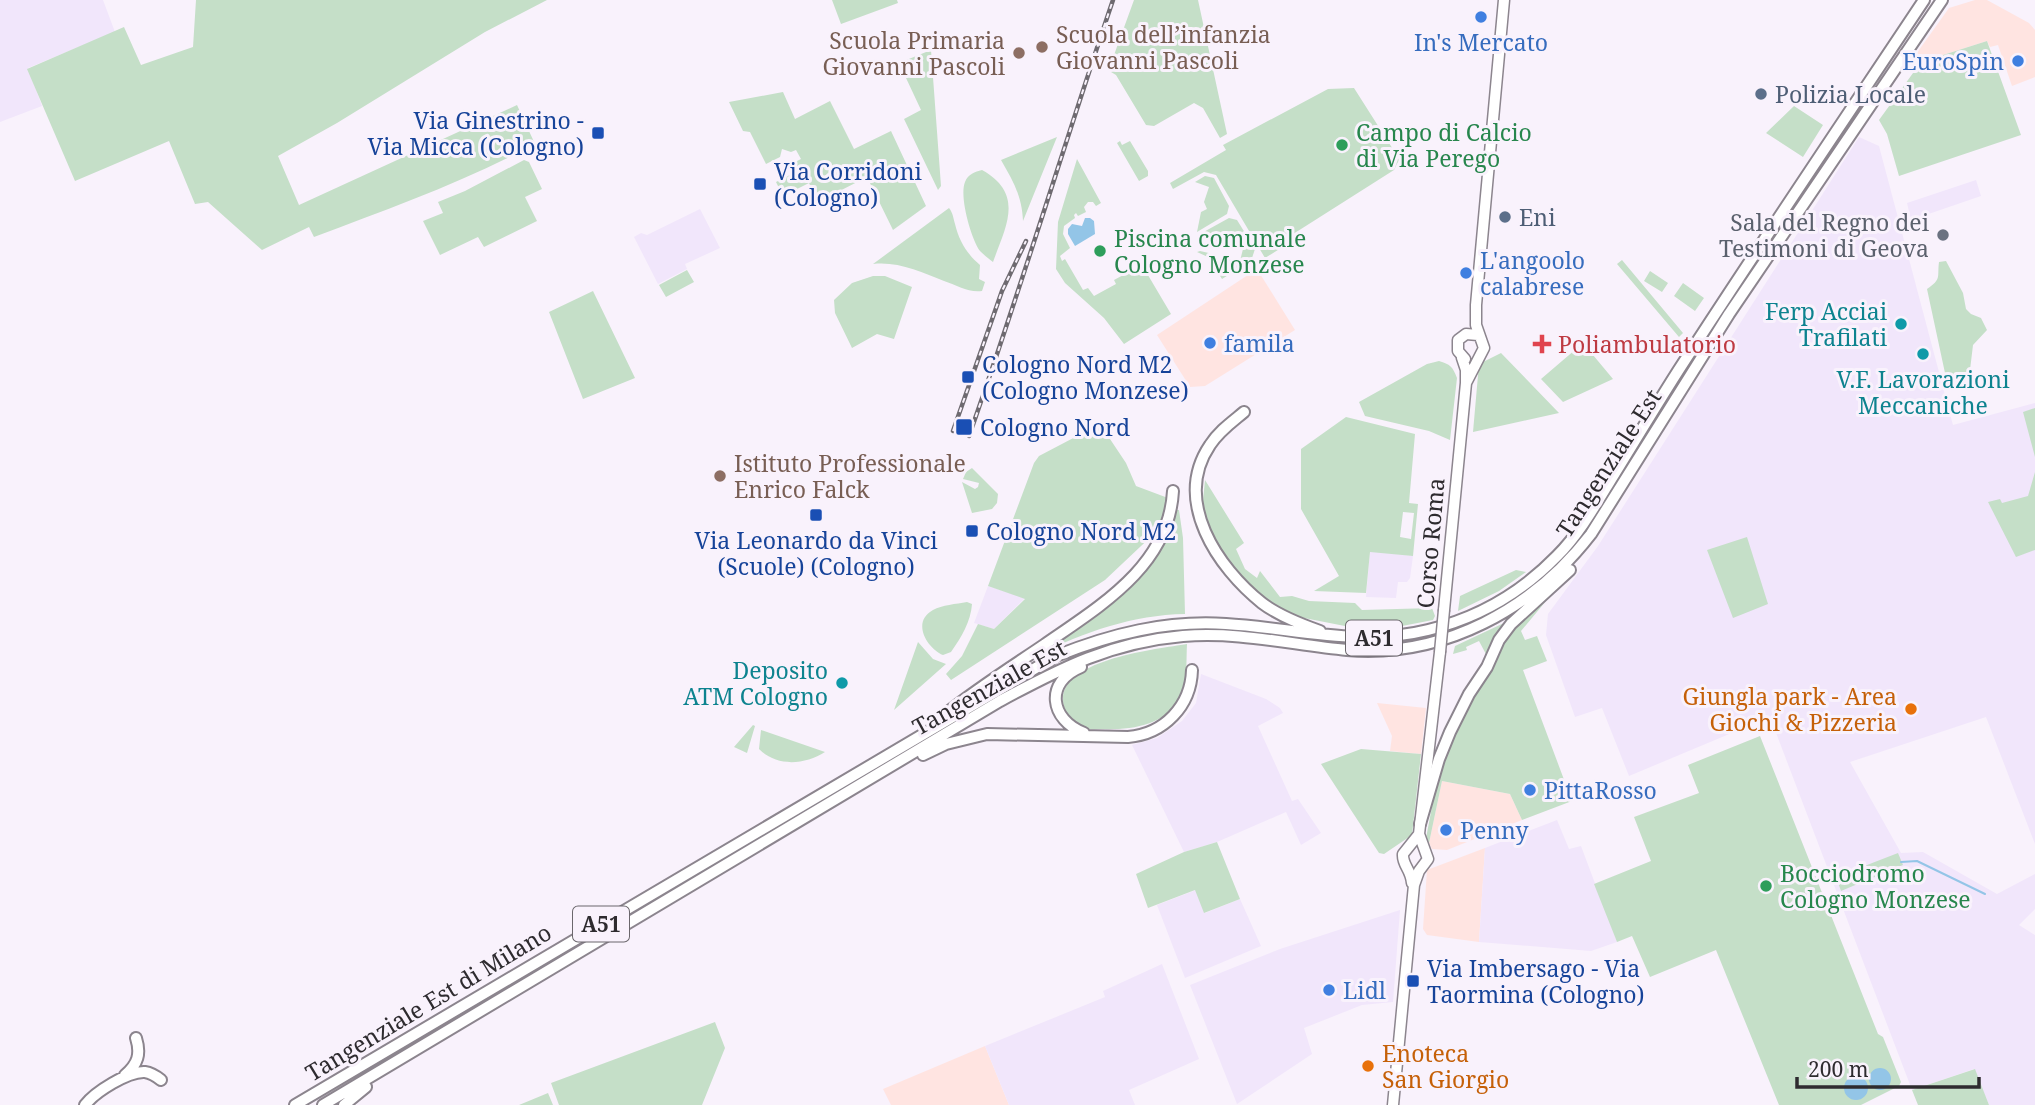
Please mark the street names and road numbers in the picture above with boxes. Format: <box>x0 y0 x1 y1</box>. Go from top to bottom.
street label: Tangenziale Est <box>1548 383 1668 543</box>
street label: Corso Roma <box>1408 476 1452 610</box>
road number: A51 <box>1346 620 1402 656</box>
street label: Tangenziale Est <box>906 632 1072 742</box>
road number: A51 <box>573 906 629 942</box>
street label: Tangenziale Est di Milano <box>299 916 557 1088</box>

